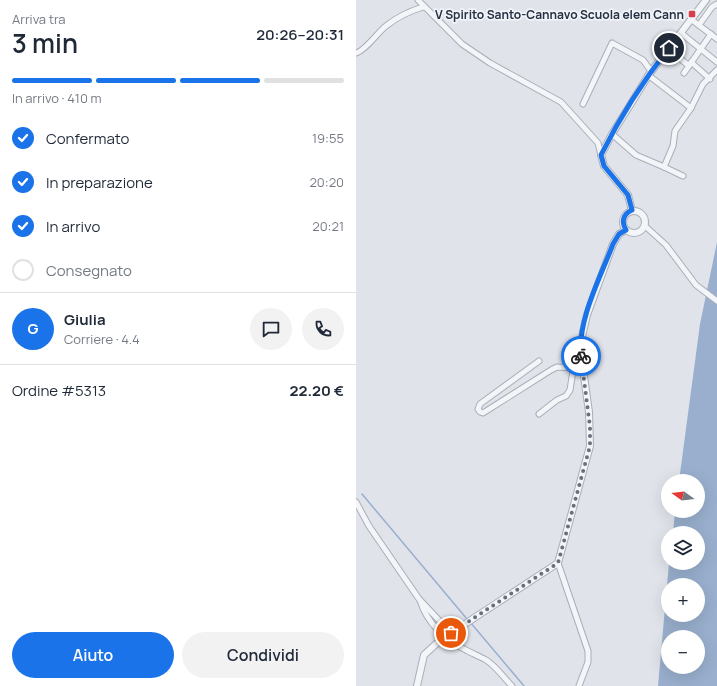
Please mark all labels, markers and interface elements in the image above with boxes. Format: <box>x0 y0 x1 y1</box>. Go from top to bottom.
place label: V Spirito Santo-Cannavo Scuola elem Cann <box>435 6 684 23</box>
marker: V Spirito Santo-Cannavo Scuola elem Cann <box>687 9 697 19</box>
text: Arriva tra <box>12 10 66 28</box>
text: 20:26–20:31 <box>256 24 344 45</box>
text: 3 min <box>12 25 78 61</box>
pin <box>652 31 686 65</box>
icon: home <box>658 37 680 59</box>
text: In arrivo · 410 m <box>12 89 101 107</box>
icon: check <box>12 127 34 149</box>
text: Confermato <box>46 128 129 149</box>
text: 19:55 <box>312 129 344 147</box>
icon: check <box>12 171 34 193</box>
text: In preparazione <box>46 172 153 193</box>
text: 20:20 <box>309 173 344 191</box>
icon: check <box>12 215 34 237</box>
text: In arrivo <box>46 216 100 237</box>
text: 20:21 <box>312 217 344 235</box>
text: Consegnato <box>46 260 132 281</box>
button: chat <box>250 308 292 350</box>
button: phone <box>302 308 344 350</box>
text: Giulia <box>64 309 106 330</box>
text: G <box>28 318 38 339</box>
text: Corriere · 4.4 <box>64 330 140 348</box>
courier <box>561 336 601 376</box>
icon: bike <box>570 345 592 367</box>
text: Ordine #5313 <box>12 380 106 401</box>
text: 22.20 € <box>290 380 344 401</box>
north arrow <box>661 474 705 518</box>
map controls <box>661 474 705 674</box>
button: layers <box>661 526 705 570</box>
button: + <box>661 578 705 622</box>
pin <box>434 616 468 650</box>
icon: bag <box>440 622 462 644</box>
button: − <box>661 630 705 674</box>
button: Aiuto <box>12 632 174 678</box>
button: Condividi <box>182 632 344 678</box>

